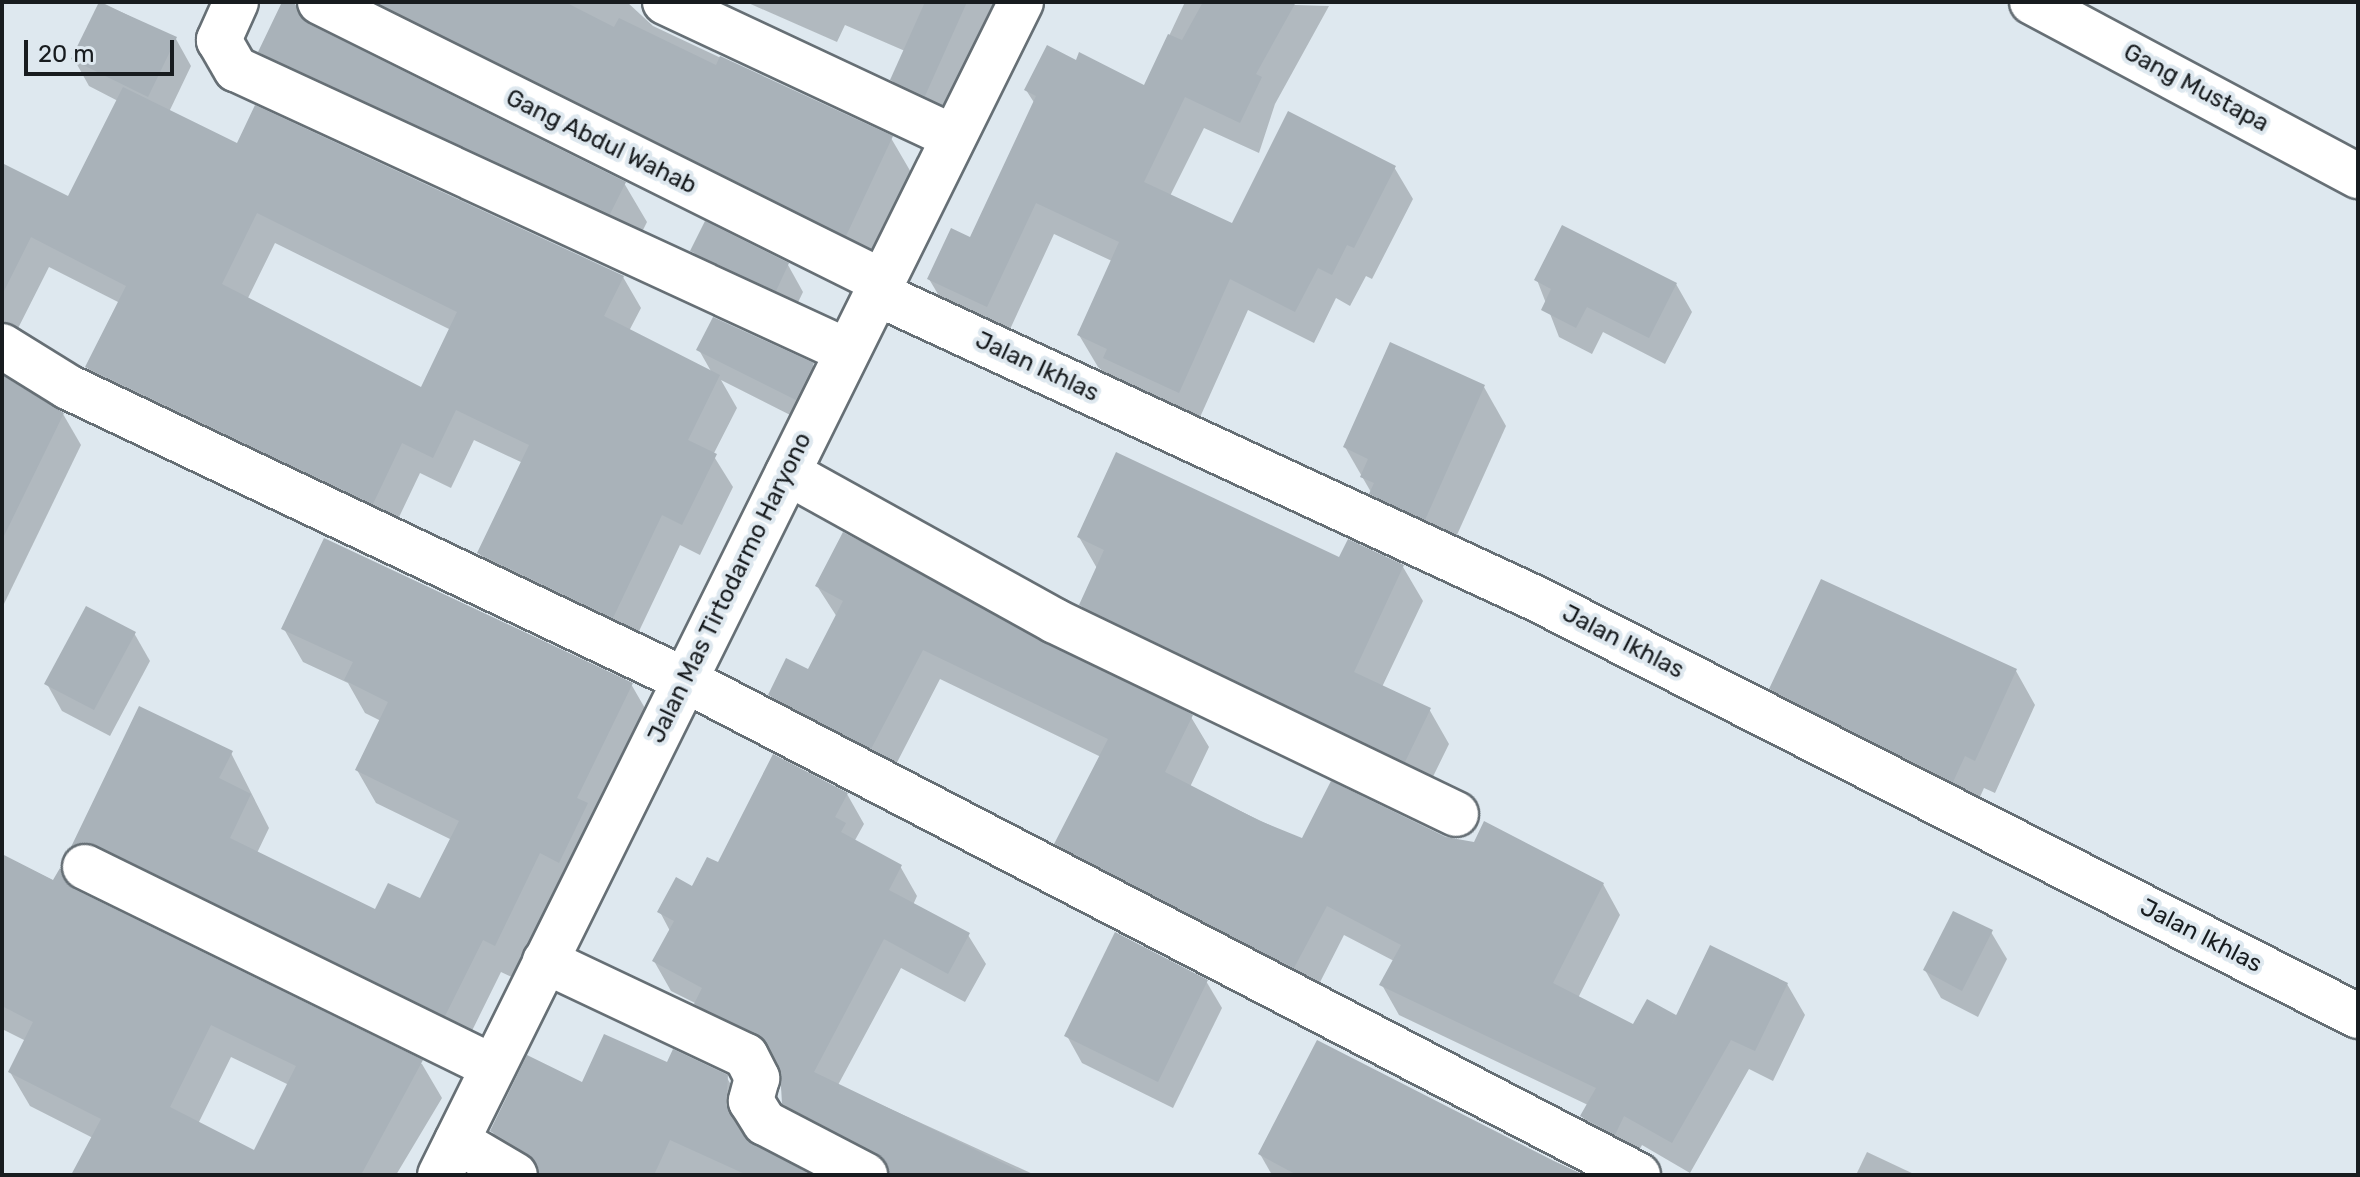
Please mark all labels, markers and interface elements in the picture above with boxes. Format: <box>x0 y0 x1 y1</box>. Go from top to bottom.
scale bar <box>28 24 178 74</box>
street label: Gang Mustapa <box>2118 38 2274 138</box>
text: 20 m <box>38 40 95 68</box>
street label: Gang Abdul Wahab <box>501 83 701 201</box>
street label: Jalan Ikhlas <box>971 326 1103 408</box>
street label: Jalan Mas Tirtodarmo Haryono <box>642 428 818 748</box>
street label: Jalan Ikhlas <box>1557 599 1689 685</box>
street label: Jalan Ikhlas <box>2135 893 2267 979</box>

